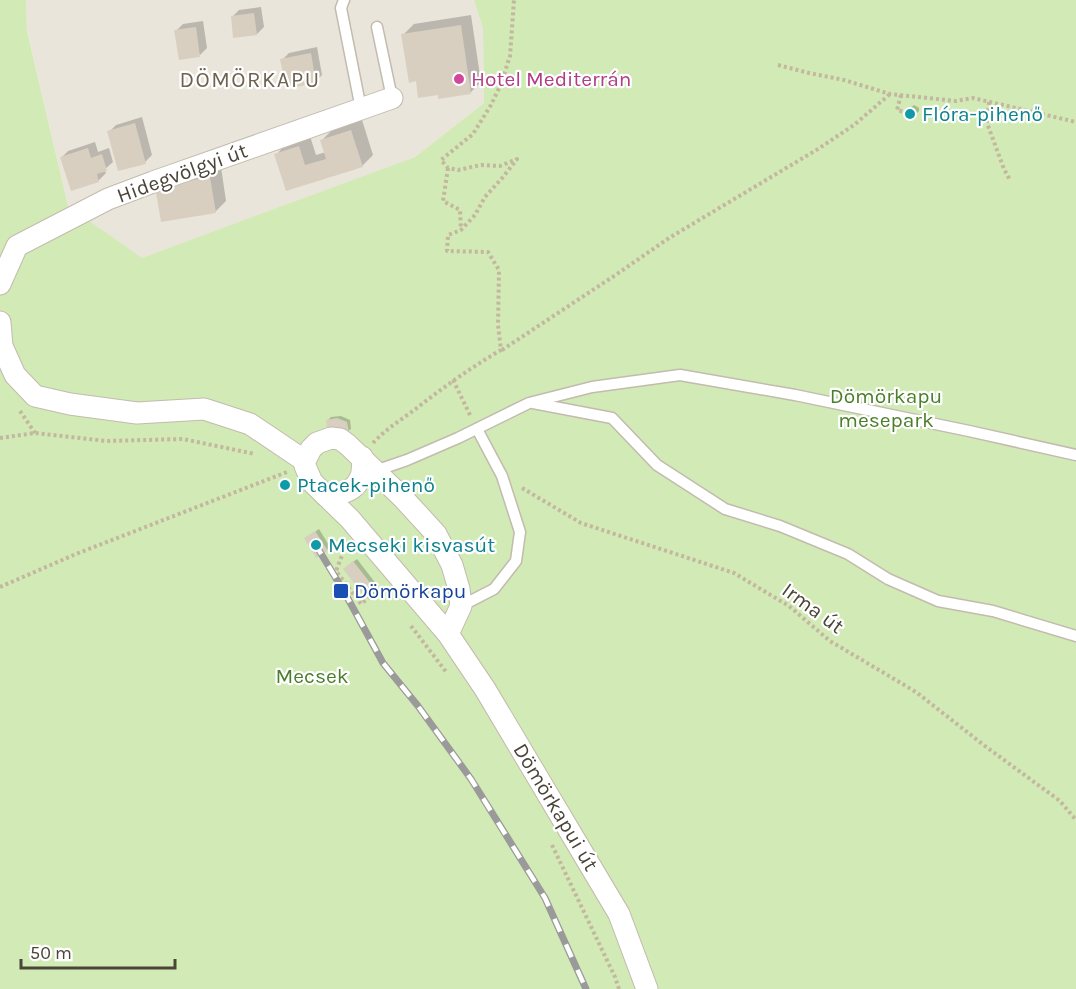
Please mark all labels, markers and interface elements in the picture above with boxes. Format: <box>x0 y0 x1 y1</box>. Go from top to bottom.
district label: DÖMÖRKAPU <box>179 67 321 93</box>
place label: Hotel Mediterrán <box>471 67 631 91</box>
marker: Hotel Mediterrán <box>452 72 466 86</box>
place label: Flóra-pihenő <box>922 102 1043 126</box>
marker: Flóra-pihenő <box>903 107 917 121</box>
street label: Hidegvölgyi út <box>113 138 251 208</box>
park label: Dömörkapu mesepark <box>830 384 942 432</box>
place label: Ptacek-pihenő <box>297 473 435 497</box>
marker: Ptacek-pihenő <box>278 478 292 492</box>
place label: Mecseki kisvasút <box>328 533 495 557</box>
marker: Mecseki kisvasút <box>309 538 323 552</box>
street label: Irma út <box>778 578 849 638</box>
place label: Dömörkapu <box>354 579 466 603</box>
marker: Dömörkapu <box>332 582 350 600</box>
park label: Mecsek <box>275 664 349 688</box>
street label: Dömörkapui út <box>509 739 603 875</box>
scale bar <box>21 932 176 970</box>
text: 50 m <box>30 942 72 964</box>

